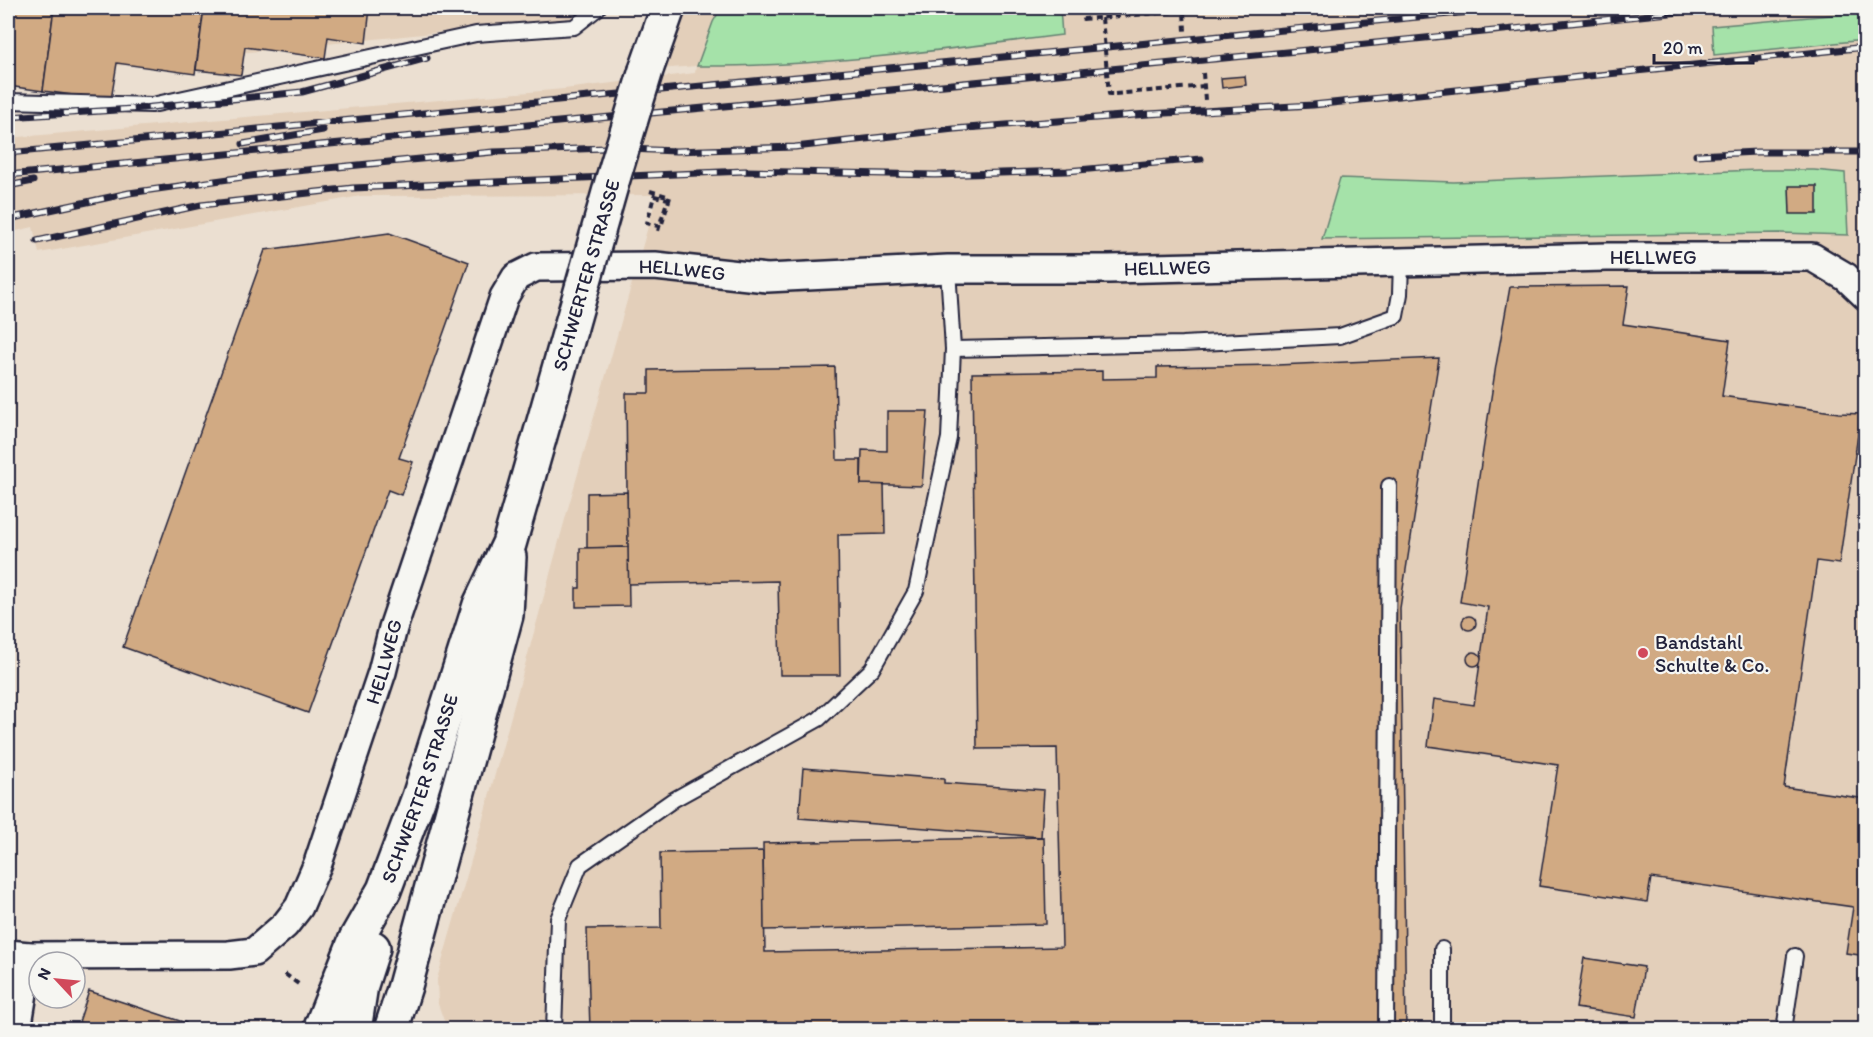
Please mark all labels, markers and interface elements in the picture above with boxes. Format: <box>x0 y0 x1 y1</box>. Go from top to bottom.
scale bar <box>1654 27 1753 65</box>
text: 20 m <box>1663 37 1703 59</box>
street label: SCHWERTER STRASSE <box>547 176 625 374</box>
street label: HELLWEG <box>1610 245 1697 269</box>
street label: HELLWEG <box>639 254 727 285</box>
street label: HELLWEG <box>1124 255 1211 281</box>
street label: HELLWEG <box>360 616 407 707</box>
place label: Bandstahl Schulte & Co. <box>1655 630 1769 677</box>
marker: Bandstahl Schulte & Co. <box>1636 646 1650 660</box>
street label: SCHWERTER STRASSE <box>376 691 463 886</box>
north arrow <box>27 950 87 1010</box>
text: N <box>33 965 55 983</box>

